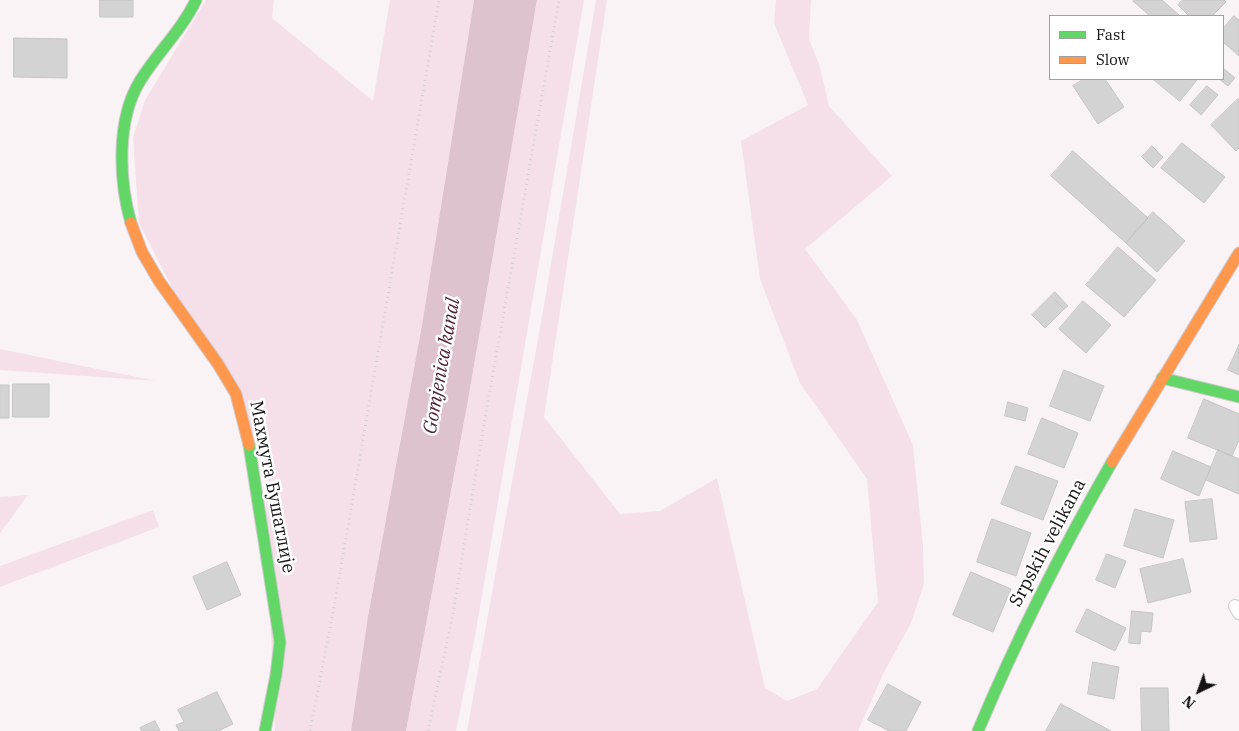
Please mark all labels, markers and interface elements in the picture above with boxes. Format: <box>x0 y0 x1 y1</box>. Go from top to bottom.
legend <box>1049 15 1224 80</box>
text: Fast <box>1096 25 1126 44</box>
text: Slow <box>1096 50 1129 69</box>
water label: Gomjenica kanal <box>419 296 465 436</box>
street label: Махмута Бушатлије <box>245 399 299 575</box>
street label: Srpskih velikana <box>1005 475 1091 611</box>
north arrow <box>1174 666 1224 716</box>
text: N <box>1179 692 1199 713</box>

